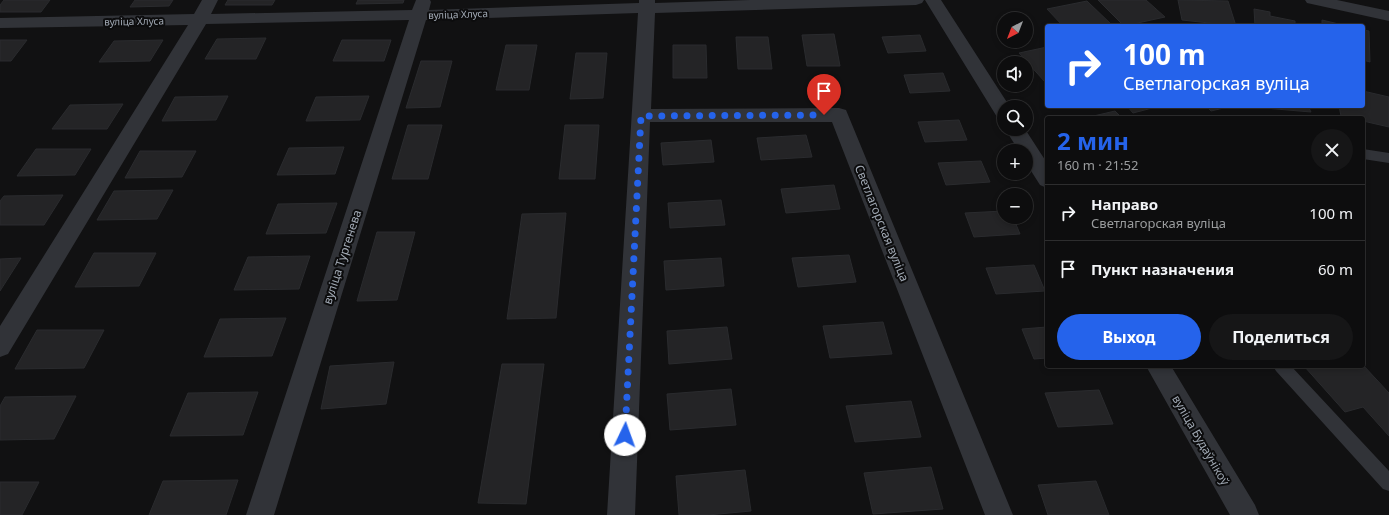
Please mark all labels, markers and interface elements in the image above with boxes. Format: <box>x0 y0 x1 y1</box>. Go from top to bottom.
street label: вуліца Хлуса <box>428 6 488 22</box>
north arrow <box>997 12 1033 48</box>
map controls <box>997 12 1033 224</box>
street label: вуліца Хлуса <box>104 13 164 29</box>
text: 100 m <box>1123 35 1206 73</box>
icon: right <box>1057 40 1109 92</box>
button: sound <box>997 56 1033 92</box>
text: Светлагорская вуліца <box>1123 71 1310 95</box>
pin <box>807 74 841 115</box>
icon: arrive <box>813 80 835 102</box>
button: search <box>997 100 1033 136</box>
text: 2 мин <box>1057 124 1129 157</box>
button: close <box>1311 129 1353 171</box>
button: + <box>997 144 1033 180</box>
text: 160 m · 21:52 <box>1057 156 1138 174</box>
street label: Светлагорская вуліца <box>851 162 913 284</box>
button: − <box>997 188 1033 224</box>
text: Направо <box>1091 194 1158 214</box>
icon: right <box>1057 202 1079 224</box>
text: 100 m <box>1309 203 1353 223</box>
street label: вуліца Тургенева <box>319 208 365 306</box>
text: Светлагорская вуліца <box>1091 214 1226 232</box>
icon: arrive <box>1057 258 1079 280</box>
text: Пункт назначения <box>1091 259 1234 279</box>
text: 60 m <box>1318 259 1353 279</box>
button: Выход <box>1057 314 1201 360</box>
button: Поделиться <box>1209 314 1353 360</box>
street label: вуліца Будаўнікоў <box>1168 392 1234 489</box>
position arrow <box>604 414 646 456</box>

